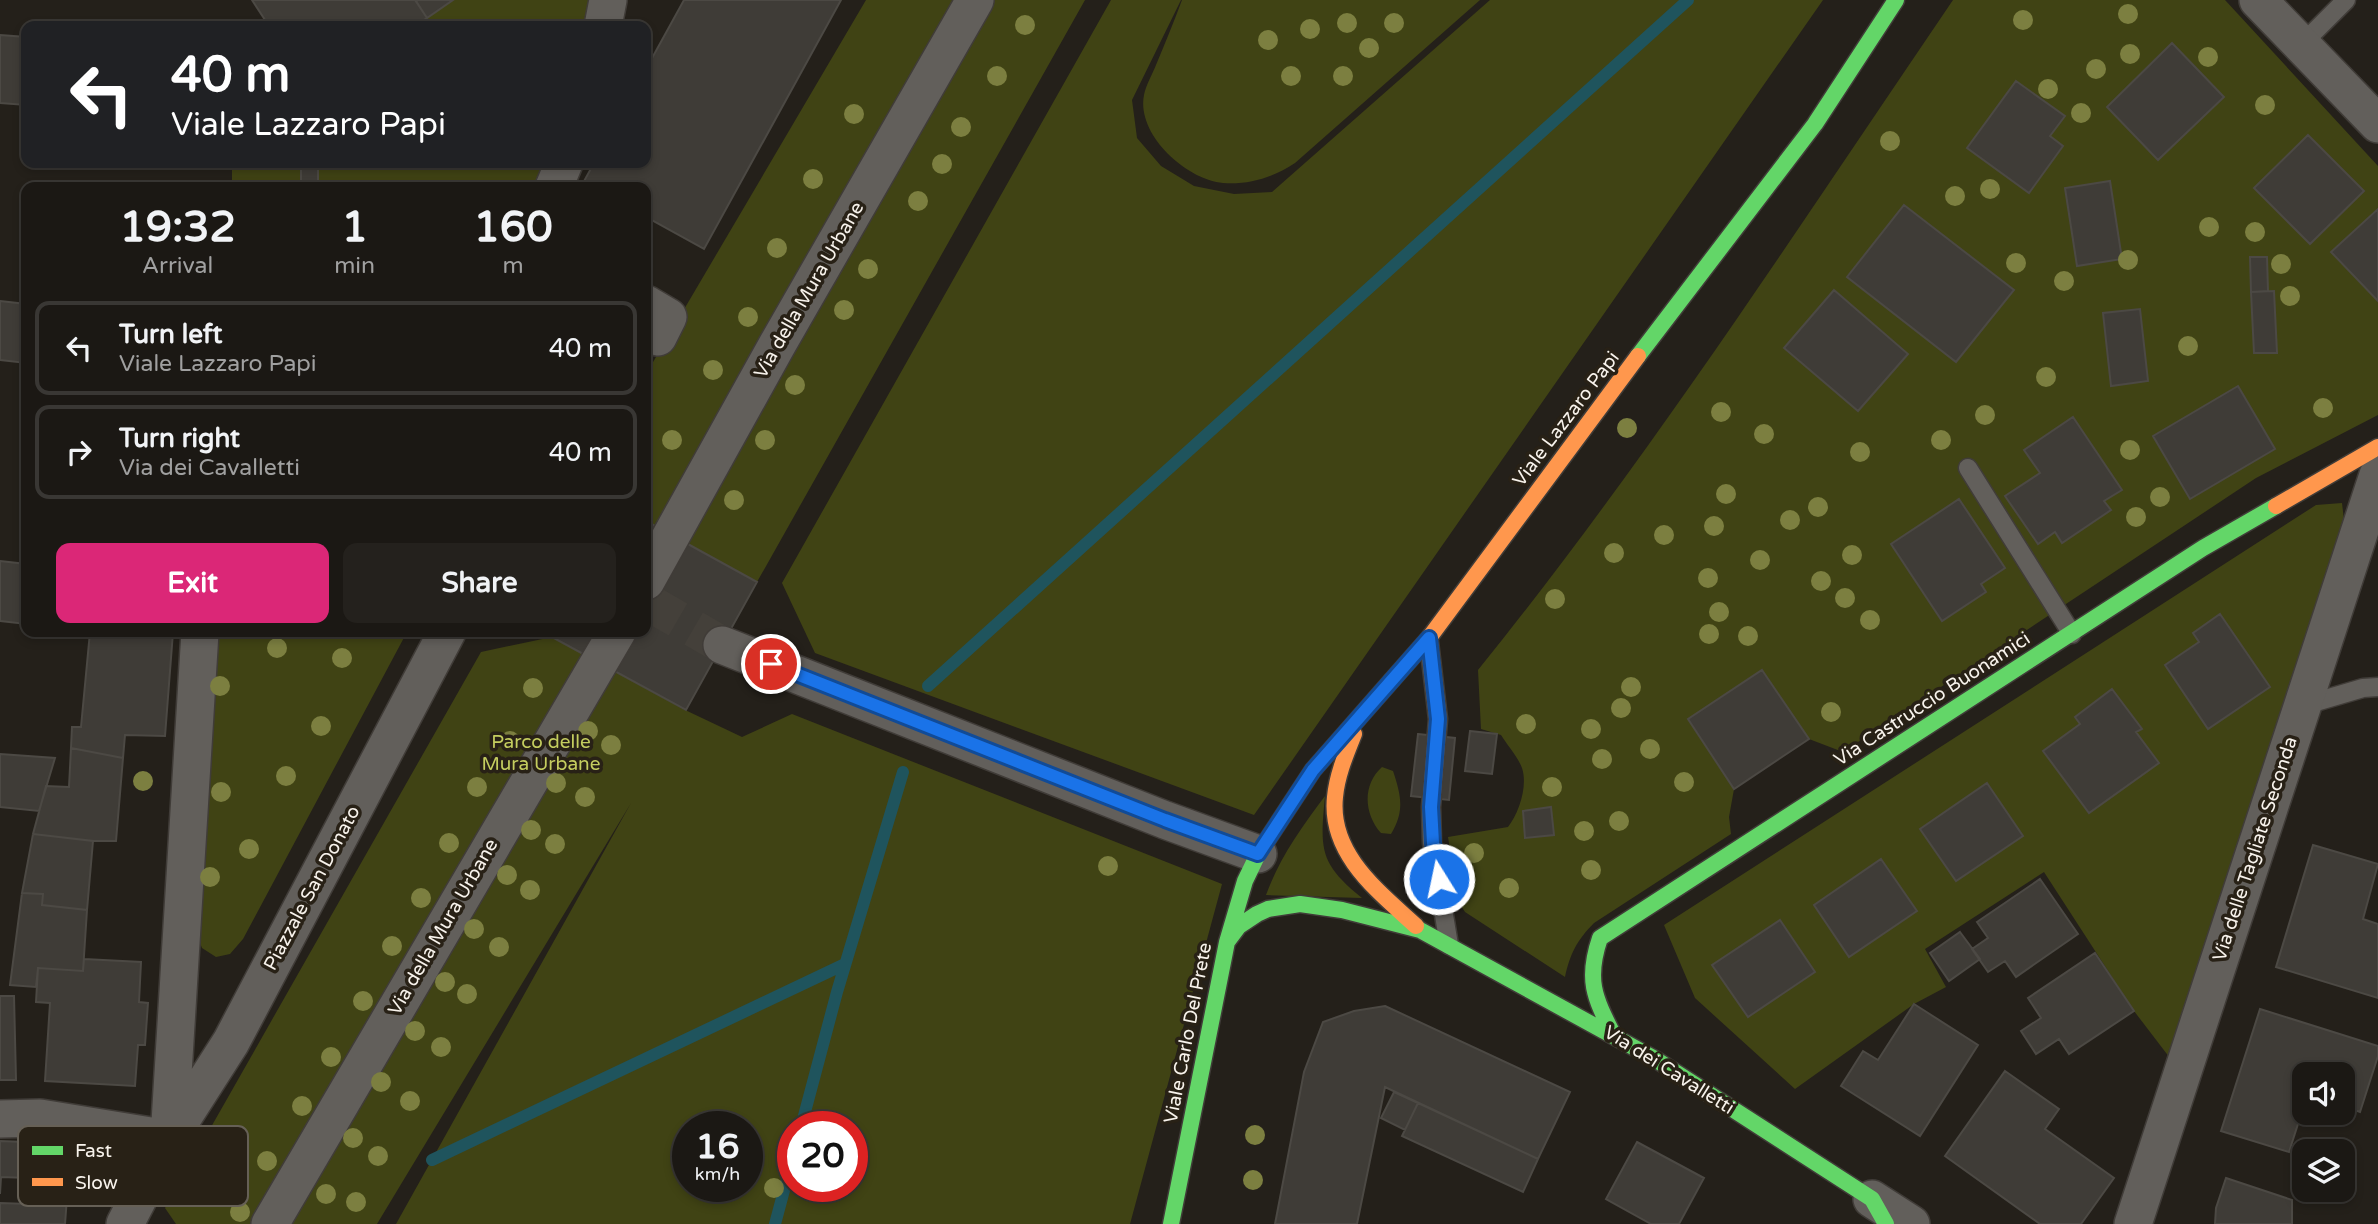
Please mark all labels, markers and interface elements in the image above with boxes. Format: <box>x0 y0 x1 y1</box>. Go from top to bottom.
text: 40 m <box>171 46 290 105</box>
icon: left <box>56 49 147 140</box>
text: Viale Lazzaro Papi <box>171 106 446 144</box>
street label: Via della Mura Urbane <box>749 198 869 382</box>
text: 19:32 <box>119 202 236 253</box>
text: 1 <box>341 202 368 253</box>
text: 160 <box>473 202 553 253</box>
text: Arrival <box>142 252 213 280</box>
text: min <box>334 252 375 280</box>
text: m <box>502 252 524 280</box>
text: Turn left <box>119 319 222 350</box>
icon: left <box>60 329 98 367</box>
text: 40 m <box>549 333 612 364</box>
street label: Viale Lazzaro Papi <box>1508 347 1624 491</box>
text: Viale Lazzaro Papi <box>119 350 317 378</box>
text: Turn right <box>119 423 240 454</box>
icon: right <box>60 433 98 471</box>
text: 40 m <box>549 437 612 468</box>
text: Via dei Cavalletti <box>119 454 300 482</box>
button: Exit <box>56 543 329 623</box>
button: Share <box>343 543 616 623</box>
street label: Via Castruccio Buonamici <box>1830 627 2034 771</box>
pin <box>741 634 801 694</box>
icon: arrive <box>752 645 790 683</box>
park label: Parco delle Mura Urbane <box>482 731 600 775</box>
street label: Via delle Tagliate Seconda <box>2208 734 2302 964</box>
street label: Piazzale San Donato <box>259 802 365 974</box>
street label: Via della Mura Urbane <box>383 835 503 1019</box>
position arrow <box>1402 842 1476 916</box>
street label: Viale Carlo Del Prete <box>1160 941 1216 1125</box>
street label: Via dei Cavalletti <box>1600 1021 1738 1119</box>
map controls <box>2292 1062 2355 1202</box>
button: sound <box>2292 1062 2355 1125</box>
speed limit sign: 20 <box>777 1111 868 1202</box>
legend <box>18 1126 248 1206</box>
text: 16 <box>696 1126 739 1168</box>
button: layers <box>2292 1139 2355 1202</box>
text: Fast <box>75 1140 112 1162</box>
text: km/h <box>695 1163 740 1185</box>
text: Slow <box>75 1172 118 1194</box>

